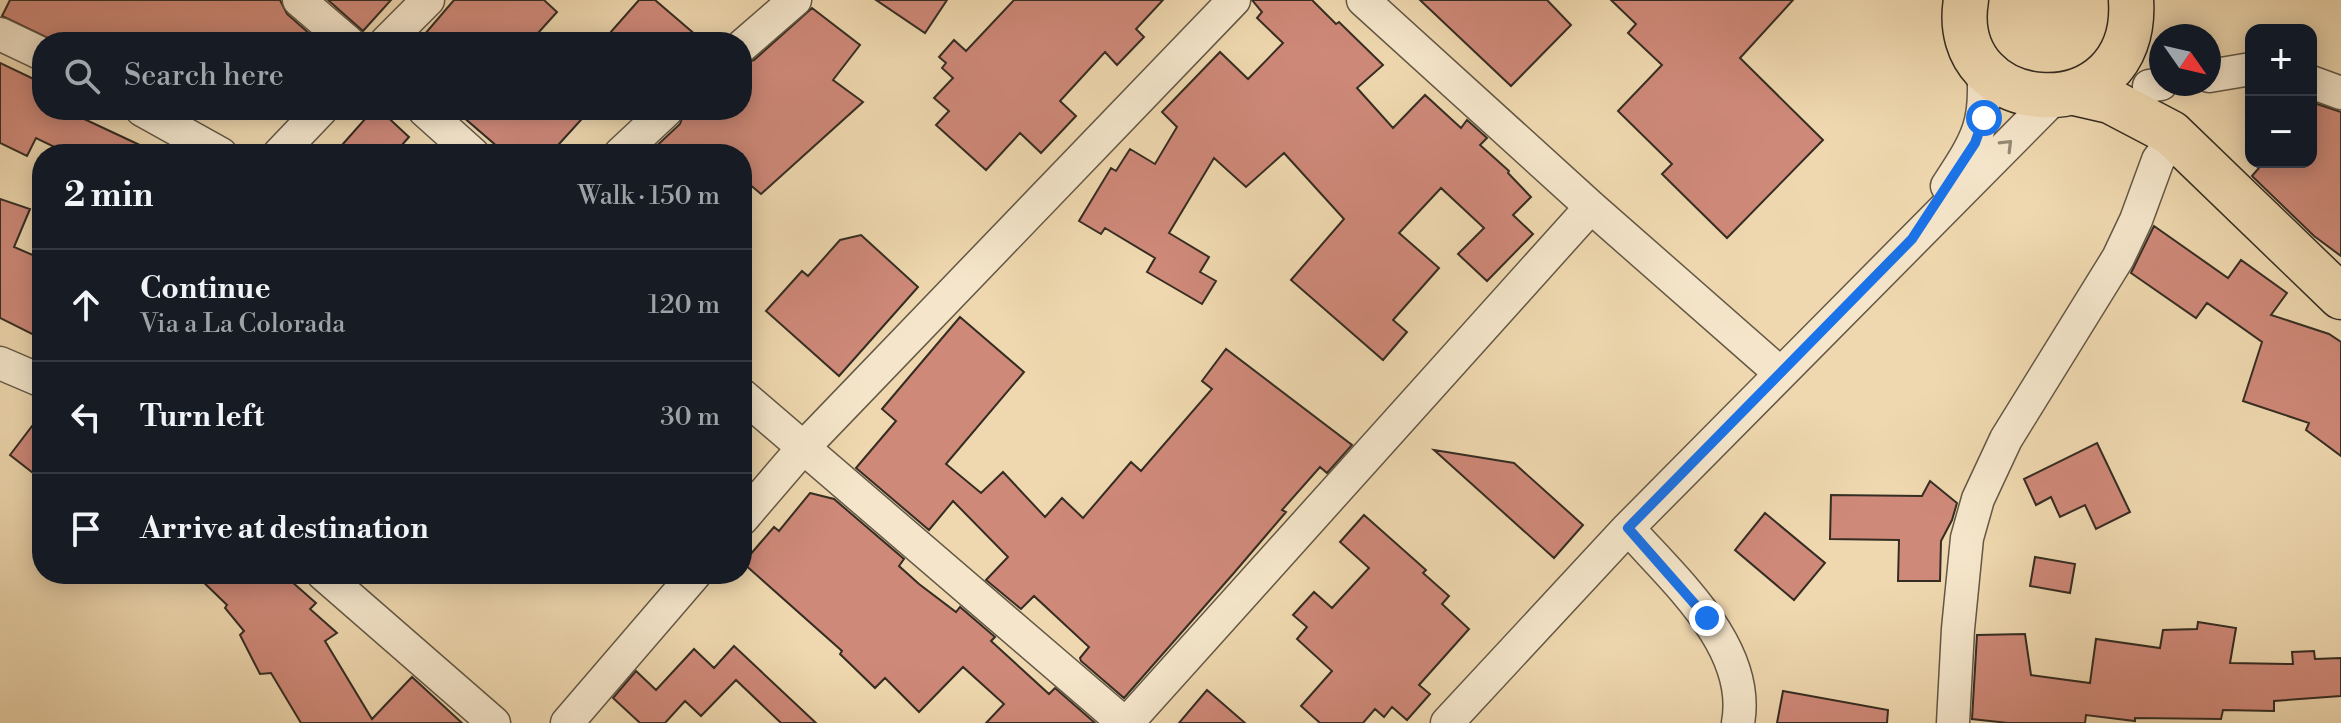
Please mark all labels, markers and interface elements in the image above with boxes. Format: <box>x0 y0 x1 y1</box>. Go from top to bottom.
north arrow <box>2149 24 2221 96</box>
map controls <box>2245 24 2317 168</box>
button: + <box>2245 24 2317 96</box>
search box <box>32 32 752 120</box>
icon: search <box>60 54 104 98</box>
text: Search here <box>124 57 284 95</box>
button: − <box>2245 96 2317 168</box>
route start <box>1966 100 2002 136</box>
one-way arrow <box>1998 140 2012 154</box>
text: 2 min <box>64 175 153 217</box>
text: Walk · 150 m <box>578 180 720 212</box>
text: Continue <box>140 270 271 308</box>
icon: ahead <box>64 283 108 327</box>
text: 120 m <box>648 289 720 321</box>
text: Via a La Colorada <box>140 308 345 340</box>
icon: left <box>64 395 108 439</box>
text: Turn left <box>140 398 264 436</box>
text: 30 m <box>660 401 720 433</box>
icon: arrive <box>64 507 108 551</box>
text: Arrive at destination <box>140 510 429 548</box>
route end <box>1689 600 1725 636</box>

